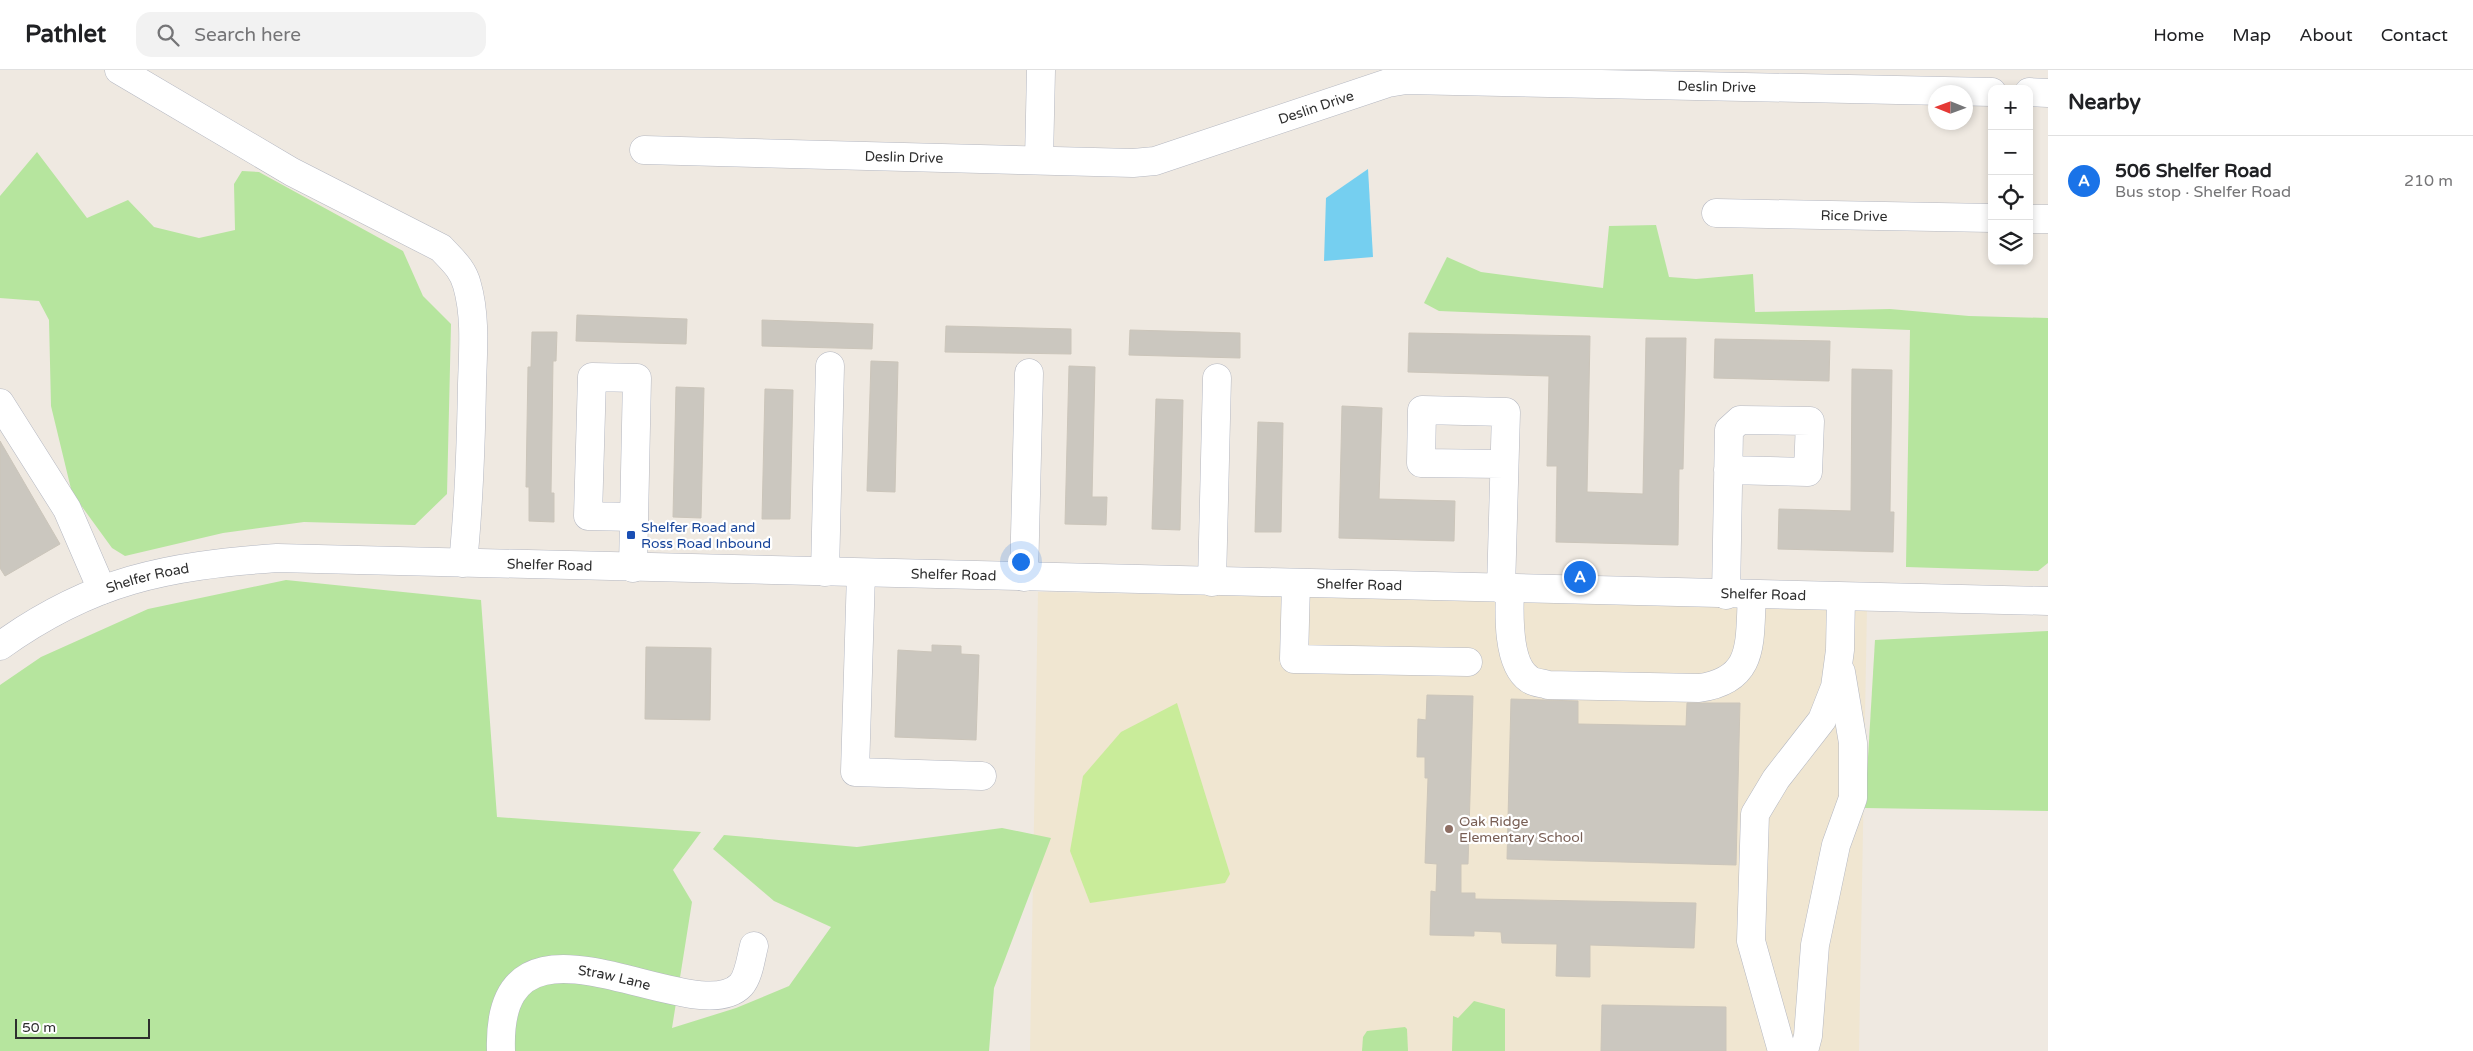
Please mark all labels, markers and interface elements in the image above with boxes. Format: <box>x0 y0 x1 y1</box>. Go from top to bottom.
search box <box>136 12 486 57</box>
text: Pathlet <box>25 20 106 49</box>
icon: search <box>154 21 182 49</box>
text: Search here <box>194 24 301 46</box>
text: Home <box>2153 24 2204 46</box>
text: Map <box>2232 24 2271 46</box>
text: About <box>2299 24 2353 46</box>
text: Contact <box>2381 24 2448 46</box>
street label: Deslin Drive <box>1677 77 1756 96</box>
north arrow <box>1928 85 1973 130</box>
map controls <box>1988 85 2033 265</box>
button: + <box>1988 85 2033 130</box>
street label: Deslin Drive <box>1276 87 1356 128</box>
text: Nearby <box>2068 90 2141 115</box>
button: − <box>1988 130 2033 175</box>
street label: Deslin Drive <box>864 147 943 166</box>
text: 506 Shelfer Road <box>2115 160 2272 182</box>
text: A <box>2078 171 2090 191</box>
text: 210 m <box>2404 171 2453 191</box>
button: locate <box>1988 175 2033 220</box>
text: Bus stop · Shelfer Road <box>2115 182 2291 202</box>
street label: Rice Drive <box>1820 206 1888 225</box>
button: layers <box>1988 220 2033 265</box>
place label: Shelfer Road and Ross Road Inbound <box>641 519 771 552</box>
marker: Shelfer Road and Ross Road Inbound <box>625 529 637 541</box>
your location <box>1008 549 1034 575</box>
street label: Shelfer Road <box>507 555 593 574</box>
pin: A <box>1564 558 1596 596</box>
street label: Shelfer Road <box>103 559 190 596</box>
street label: Shelfer Road <box>911 565 997 584</box>
street label: Shelfer Road <box>1316 575 1402 594</box>
street label: Shelfer Road <box>1720 585 1806 604</box>
place label: Oak Ridge Elementary School <box>1459 813 1583 846</box>
marker: Oak Ridge Elementary School <box>1443 823 1455 835</box>
street label: Straw Lane <box>577 961 653 994</box>
scale bar <box>15 1016 150 1039</box>
text: 50 m <box>22 1019 56 1036</box>

